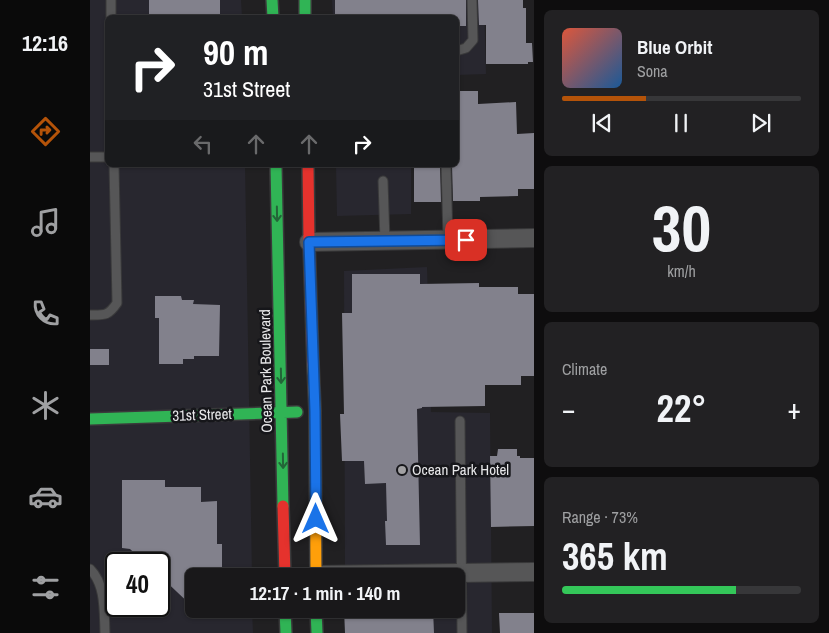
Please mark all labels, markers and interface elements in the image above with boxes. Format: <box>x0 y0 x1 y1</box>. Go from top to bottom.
text: 12:16 <box>22 28 68 58</box>
text: 90 m <box>203 29 268 76</box>
text: Blue Orbit <box>637 34 712 60</box>
icon: right <box>120 35 185 100</box>
text: Sona <box>637 60 668 82</box>
text: 31st Street <box>203 74 290 104</box>
icon: previous <box>588 109 616 137</box>
icon: pause <box>667 109 695 137</box>
icon: next <box>747 109 775 137</box>
icon: directions <box>28 114 63 149</box>
icon: left <box>189 130 217 158</box>
icon: ahead <box>242 130 270 158</box>
icon: ahead <box>295 130 323 158</box>
icon: right <box>348 130 376 158</box>
text: 30 <box>652 184 711 271</box>
icon: music <box>28 205 63 240</box>
one-way arrow <box>272 205 282 221</box>
pin <box>445 219 487 261</box>
icon: arrive <box>452 226 480 254</box>
text: km/h <box>667 260 696 282</box>
icon: phone <box>28 296 63 331</box>
street label: Ocean Park Boulevard <box>254 309 277 433</box>
text: Climate <box>562 358 607 380</box>
one-way arrow <box>276 368 286 384</box>
text: 22° <box>657 383 706 434</box>
icon: climate <box>28 388 63 423</box>
text: − <box>562 390 575 428</box>
text: + <box>788 390 801 428</box>
street label: 31st Street <box>172 403 233 426</box>
one-way arrow <box>278 453 287 469</box>
place label: Ocean Park Hotel <box>412 459 509 480</box>
marker: Ocean Park Hotel <box>396 464 408 476</box>
icon: car <box>28 479 63 514</box>
position arrow <box>289 492 341 544</box>
text: Range · 73% <box>562 506 638 528</box>
text: 365 km <box>562 531 668 582</box>
speed limit sign: 40 <box>105 552 170 617</box>
icon: filters <box>28 570 63 605</box>
text: 12:17 · 1 min · 140 m <box>250 580 400 606</box>

